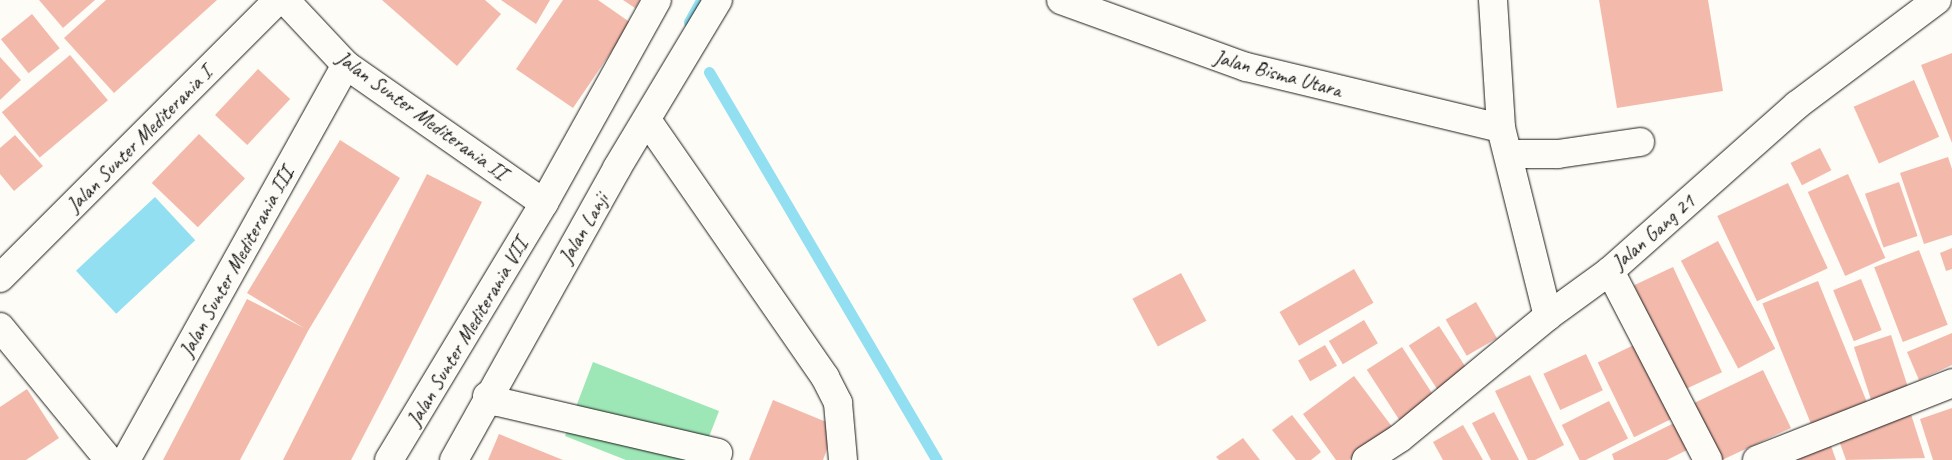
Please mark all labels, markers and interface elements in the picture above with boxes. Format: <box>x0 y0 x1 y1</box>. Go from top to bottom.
street label: Jalan Bisma Utara <box>1210 44 1346 102</box>
street label: Jalan Sunter Mediterania II <box>332 45 512 185</box>
street label: Jalan Sunter Mediterania I <box>61 61 217 217</box>
street label: Jalan Sunter Mediterania III <box>173 163 299 361</box>
street label: Jalan Lanji <box>553 188 613 268</box>
street label: Jalan Gang 21 <box>1606 189 1700 275</box>
street label: Jalan Sunter Mediterania VII <box>401 234 533 430</box>

